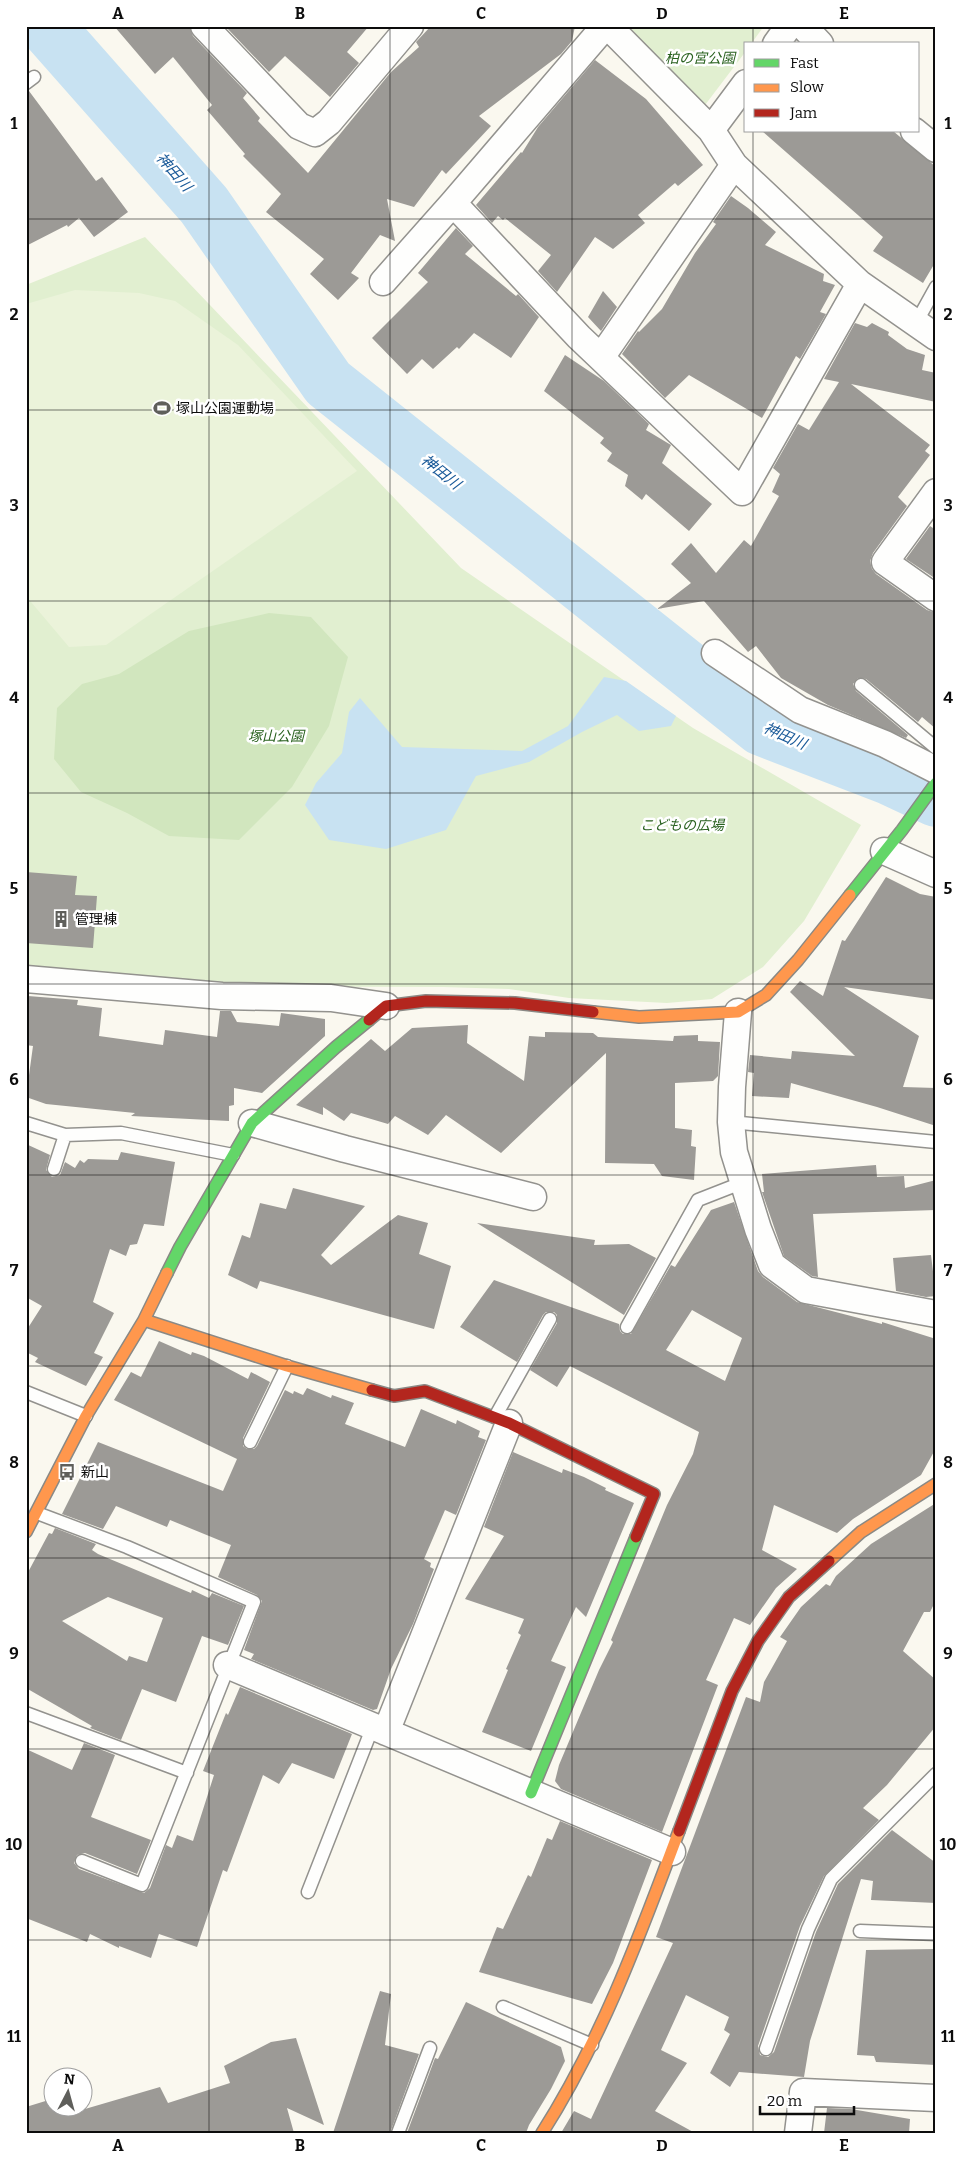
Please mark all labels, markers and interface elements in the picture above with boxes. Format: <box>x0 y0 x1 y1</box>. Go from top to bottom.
text: A <box>112 4 124 23</box>
text: B <box>295 4 305 23</box>
text: C <box>476 4 486 23</box>
text: D <box>656 4 668 23</box>
text: E <box>839 4 849 23</box>
legend <box>744 42 920 132</box>
park label: 柏の宮公園 <box>665 50 737 67</box>
text: Fast <box>790 54 819 72</box>
text: Slow <box>790 78 825 96</box>
text: Jam <box>789 104 818 122</box>
text: 1 <box>11 114 18 133</box>
text: 1 <box>945 114 952 133</box>
water label: 神田川 <box>152 149 197 196</box>
text: 2 <box>9 305 19 324</box>
text: 2 <box>943 305 953 324</box>
sports icon: 塚山公園運動場 <box>152 398 172 418</box>
place label: 塚山公園運動場 <box>176 400 274 417</box>
water label: 神田川 <box>418 451 466 494</box>
text: 3 <box>9 496 19 515</box>
text: 3 <box>943 496 953 515</box>
text: 4 <box>9 688 19 707</box>
text: 4 <box>943 688 953 707</box>
water label: 神田川 <box>761 719 811 754</box>
park label: 塚山公園 <box>248 728 306 745</box>
park label: こどもの広場 <box>640 817 726 834</box>
text: 5 <box>10 879 19 898</box>
text: 5 <box>944 879 953 898</box>
building icon: 管理棟 <box>51 909 71 929</box>
place label: 管理棟 <box>75 911 117 928</box>
text: 6 <box>9 1070 19 1089</box>
text: 6 <box>943 1070 953 1089</box>
text: 7 <box>10 1261 19 1280</box>
text: 7 <box>944 1261 953 1280</box>
text: 8 <box>9 1453 19 1472</box>
text: 8 <box>943 1453 953 1472</box>
bus stop icon: 新山 <box>57 1462 77 1482</box>
place label: 新山 <box>81 1464 109 1481</box>
text: 9 <box>9 1644 19 1663</box>
text: 9 <box>943 1644 953 1663</box>
text: 10 <box>5 1835 23 1854</box>
text: 10 <box>939 1835 957 1854</box>
text: 11 <box>7 2027 21 2046</box>
text: 11 <box>941 2027 955 2046</box>
north arrow <box>42 2066 92 2116</box>
text: N <box>63 2071 76 2089</box>
scale bar <box>760 2084 853 2116</box>
text: 20 m <box>767 2092 803 2110</box>
text: A <box>112 2136 124 2155</box>
text: B <box>295 2136 305 2155</box>
text: C <box>476 2136 486 2155</box>
text: D <box>656 2136 668 2155</box>
text: E <box>839 2136 849 2155</box>

